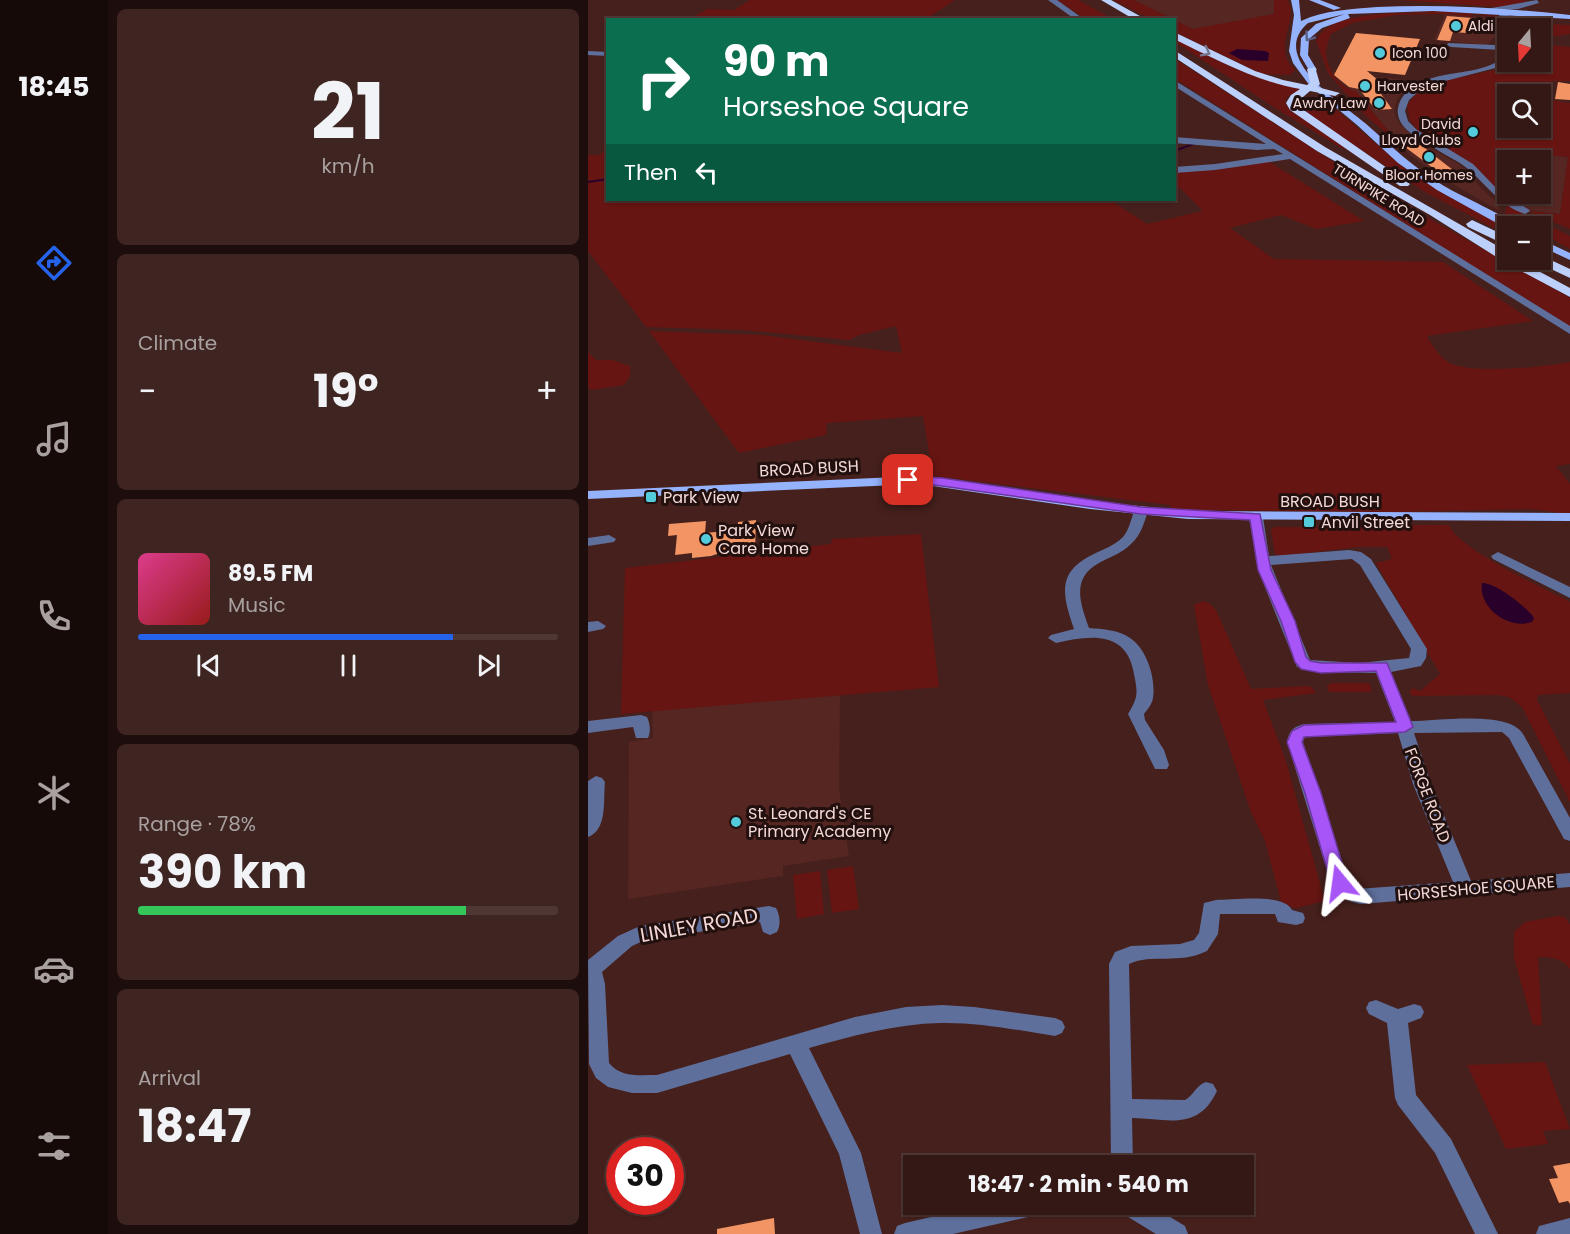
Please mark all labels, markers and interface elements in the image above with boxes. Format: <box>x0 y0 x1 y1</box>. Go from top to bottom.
place label: Aldi <box>1468 16 1494 36</box>
north arrow <box>1497 18 1551 72</box>
map controls <box>1497 18 1551 270</box>
marker: Aldi <box>1449 19 1463 33</box>
one-way arrow <box>1305 30 1316 41</box>
text: 90 m <box>723 32 830 91</box>
icon: right <box>624 42 702 120</box>
place label: Icon 100 <box>1392 43 1448 63</box>
one-way arrow <box>1200 45 1211 56</box>
marker: Icon 100 <box>1373 46 1387 60</box>
text: 21 <box>311 57 385 166</box>
text: 18:45 <box>18 68 90 105</box>
place label: Harvester <box>1377 76 1444 96</box>
marker: Harvester <box>1358 79 1372 93</box>
button: search <box>1497 84 1551 138</box>
text: Horseshoe Square <box>723 88 969 125</box>
place label: Awdry Law <box>1293 93 1368 113</box>
marker: Awdry Law <box>1372 96 1386 110</box>
place label: David Lloyd Clubs <box>1381 114 1461 150</box>
marker: David Lloyd Clubs <box>1466 125 1480 139</box>
marker: Bloor Homes <box>1422 150 1436 164</box>
button: + <box>1497 150 1551 204</box>
text: km/h <box>321 152 375 180</box>
icon: left <box>690 156 723 189</box>
text: Then <box>624 157 678 188</box>
street label: TURNPIKE ROAD <box>1329 159 1429 231</box>
place label: Bloor Homes <box>1385 165 1473 185</box>
button: − <box>1497 216 1551 270</box>
icon: directions <box>33 242 75 284</box>
text: Climate <box>138 329 217 357</box>
text: 19° <box>313 360 379 423</box>
text: − <box>138 368 156 415</box>
text: + <box>535 368 558 415</box>
icon: music <box>33 418 75 460</box>
street label: BROAD BUSH <box>759 454 859 483</box>
pin <box>882 454 933 505</box>
icon: arrive <box>891 463 924 496</box>
place label: Park View <box>663 486 739 509</box>
marker: Park View <box>644 490 658 504</box>
street label: BROAD BUSH <box>1280 490 1380 513</box>
place label: Anvil Street <box>1321 511 1410 534</box>
marker: Anvil Street <box>1302 515 1316 529</box>
place label: Park View Care Home <box>718 519 809 560</box>
marker: Park View Care Home <box>699 532 713 546</box>
text: 89.5 FM <box>228 558 313 589</box>
text: Music <box>228 591 286 619</box>
icon: phone <box>33 595 75 637</box>
icon: previous <box>192 649 225 682</box>
icon: pause <box>332 649 365 682</box>
icon: next <box>472 649 505 682</box>
street label: FORGE ROAD <box>1399 745 1456 846</box>
icon: climate <box>33 772 75 814</box>
place label: St. Leonard's CE Primary Academy <box>748 802 891 843</box>
text: Range · 78% <box>138 810 256 838</box>
marker: St. Leonard's CE Primary Academy <box>729 815 743 829</box>
text: 390 km <box>138 841 307 904</box>
position arrow <box>1308 851 1372 915</box>
street label: HORSESHOE SQUARE <box>1396 870 1556 907</box>
street label: LINLEY ROAD <box>638 901 760 949</box>
icon: car <box>33 948 75 990</box>
text: Arrival <box>138 1064 201 1092</box>
text: 18:47 <box>138 1095 251 1158</box>
icon: filters <box>33 1125 75 1167</box>
speed limit sign: 30 <box>606 1137 684 1215</box>
text: 18:47 · 2 min · 540 m <box>968 1169 1189 1200</box>

